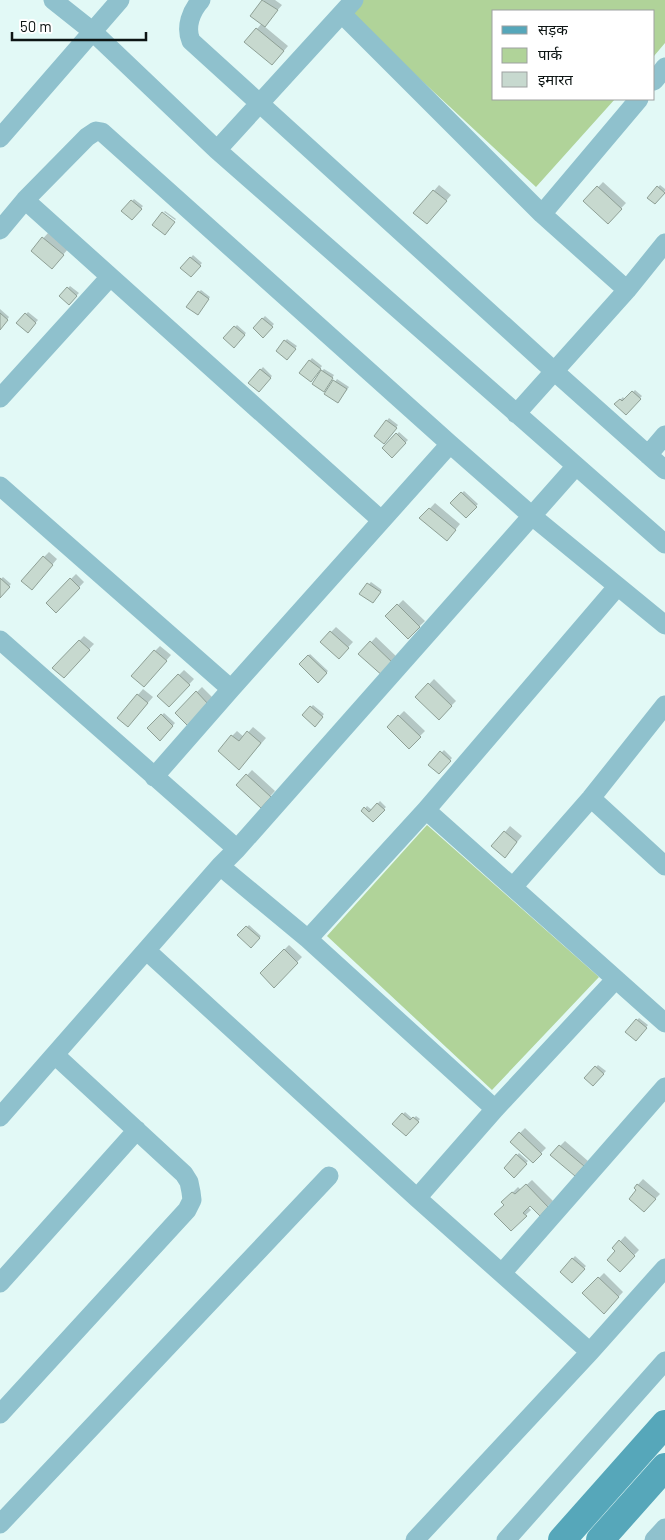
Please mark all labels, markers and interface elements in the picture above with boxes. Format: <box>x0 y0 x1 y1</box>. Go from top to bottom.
scale bar <box>12 10 146 42</box>
legend <box>492 10 655 100</box>
text: 50 m <box>20 17 52 35</box>
text: सड़क <box>538 20 568 38</box>
text: पार्क <box>538 45 562 63</box>
text: इमारत <box>538 70 573 88</box>

